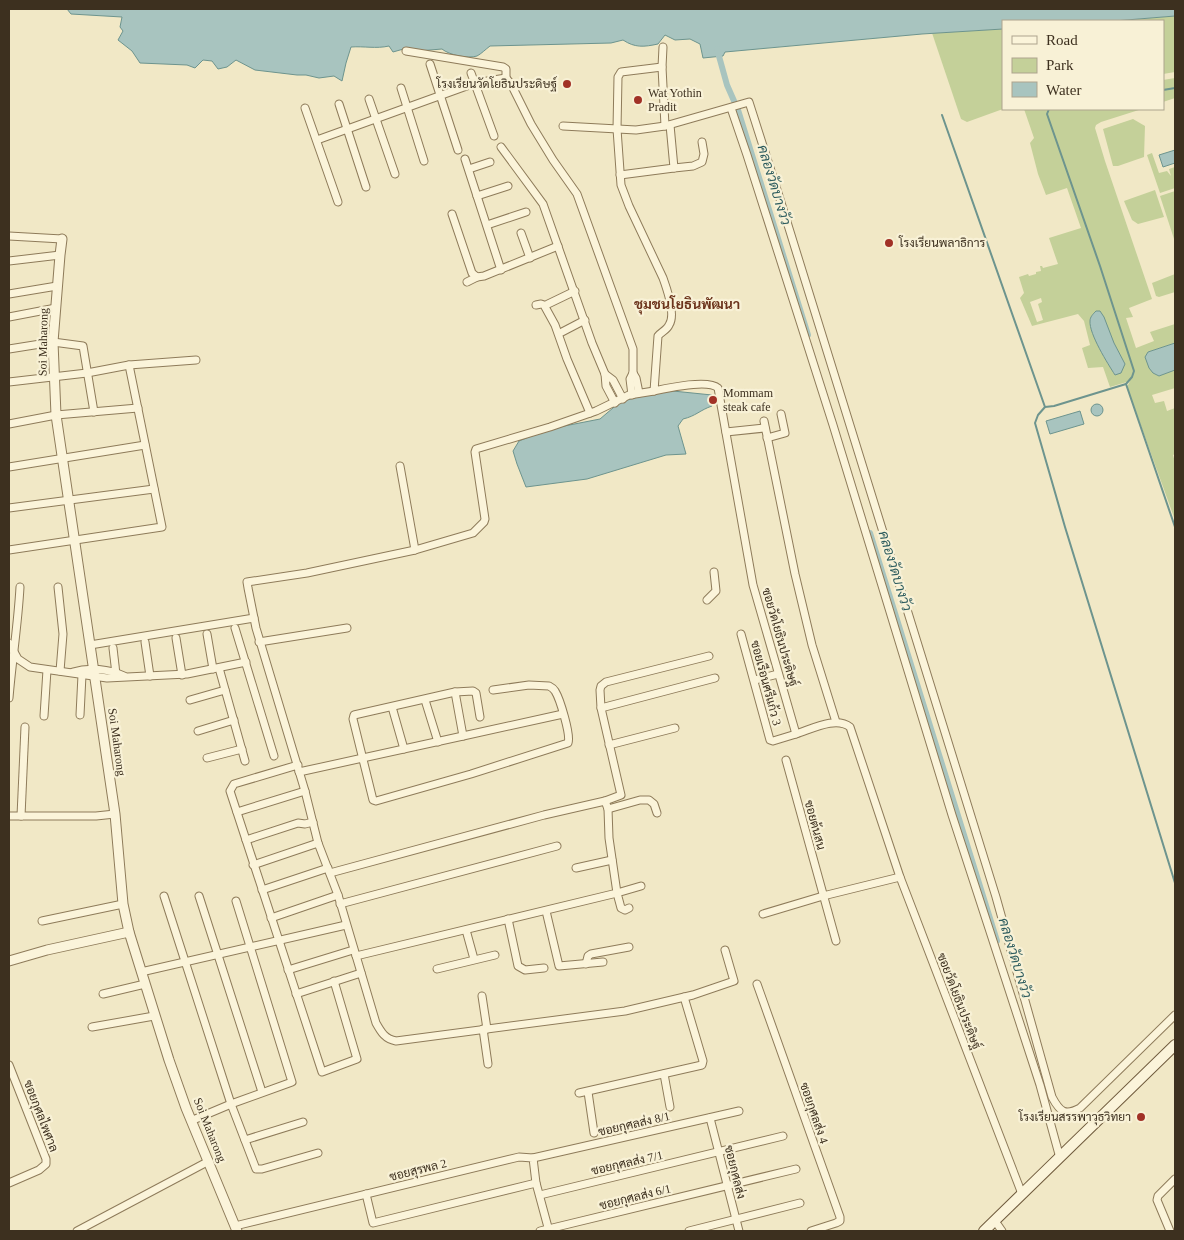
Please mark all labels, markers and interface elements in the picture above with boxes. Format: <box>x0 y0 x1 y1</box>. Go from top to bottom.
legend <box>1002 20 1164 110</box>
text: Road <box>1046 32 1078 48</box>
text: Park <box>1046 57 1074 73</box>
place label: โรงเรียนวัดโยธินประดิษฐ์ <box>436 76 557 92</box>
marker: โรงเรียนวัดโยธินประดิษฐ์ <box>561 78 573 90</box>
text: Water <box>1046 82 1081 98</box>
place label: Wat Yothin Pradit <box>648 86 702 114</box>
marker: Wat Yothin Pradit <box>632 94 644 106</box>
water label: คลองวัดบางวัว <box>755 143 793 227</box>
place label: โรงเรียนพลาธิการ <box>898 235 985 250</box>
marker: โรงเรียนพลาธิการ <box>883 237 895 249</box>
district label: ชุมชนโยธินพัฒนา <box>634 295 740 315</box>
street label: Soi Maharong <box>35 308 51 376</box>
place label: Mommam steak cafe <box>723 386 774 414</box>
marker: Mommam steak cafe <box>707 394 719 406</box>
water label: คลองวัดบางวัว <box>876 529 914 613</box>
street label: ซอยวัดโยธินประดิษฐ์ <box>758 586 802 688</box>
street label: ซอยเรือนศรีแก้ว 3 <box>748 639 785 727</box>
street label: Soi Maharong <box>105 707 129 777</box>
street label: ซอยต้นสน <box>802 799 828 852</box>
water label: คลองวัดบางวัว <box>996 916 1034 1000</box>
street label: ซอยวัดโยธินประดิษฐ์ <box>933 951 985 1051</box>
street label: ซอยกุศลไพศาล <box>19 1078 62 1155</box>
street label: ซอยกุศลส่ง 4 <box>795 1081 831 1146</box>
street label: Soi Maharong <box>191 1096 229 1164</box>
street label: ซอยกุศลส่ง 8/1 <box>597 1109 672 1141</box>
place label: โรงเรียนสรรพาวุธวิทยา <box>1018 1109 1131 1126</box>
marker: โรงเรียนสรรพาวุธวิทยา <box>1135 1111 1147 1123</box>
street label: ซอยกุศลส่ง <box>720 1144 748 1201</box>
street label: ซอยกุศลส่ง 7/1 <box>590 1148 665 1180</box>
street label: ซอยสุรพล 2 <box>388 1156 449 1186</box>
street label: ซอยกุศลส่ง 6/1 <box>598 1181 673 1215</box>

